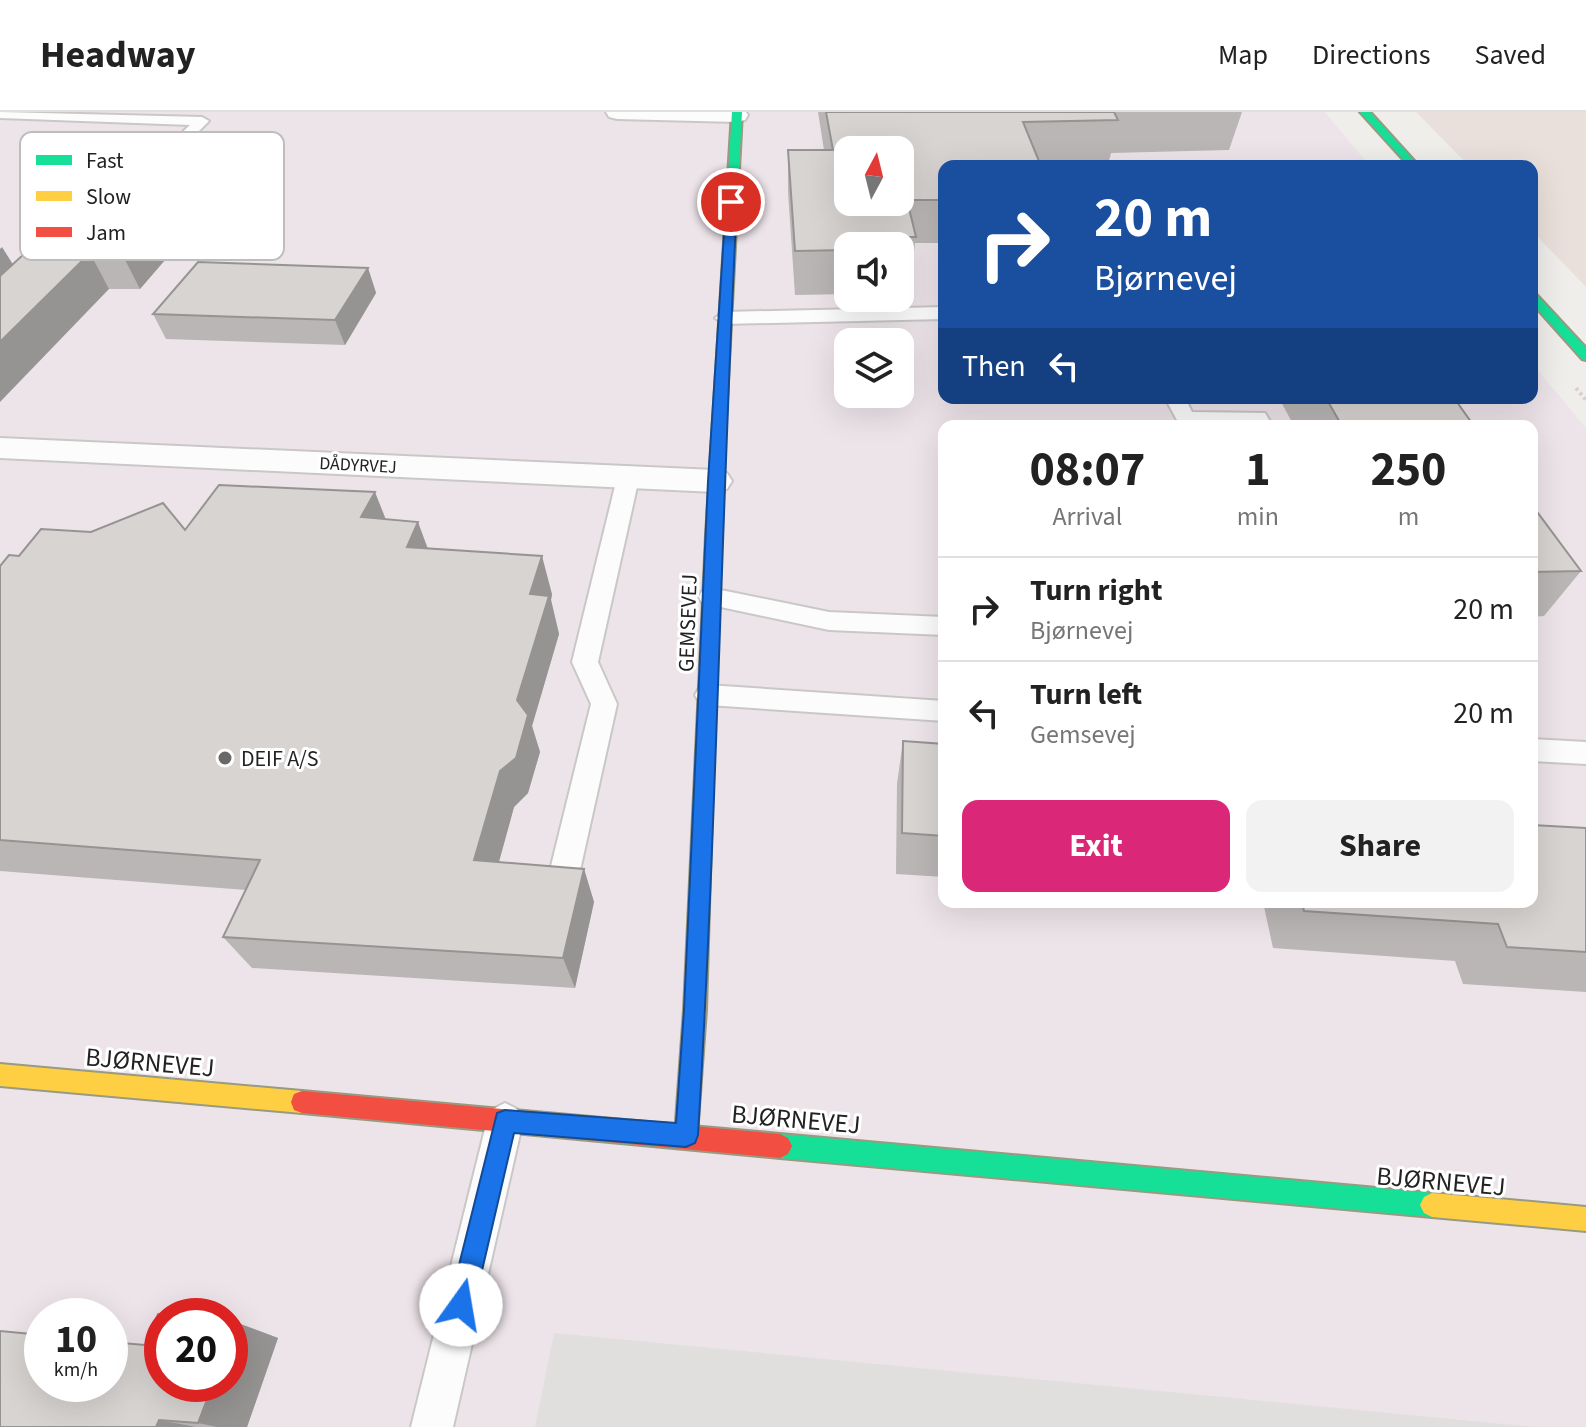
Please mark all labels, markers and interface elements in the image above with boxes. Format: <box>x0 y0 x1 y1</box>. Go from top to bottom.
text: Headway <box>40 28 196 82</box>
text: Map <box>1218 35 1268 75</box>
text: Directions <box>1312 35 1431 75</box>
text: Saved <box>1475 35 1546 75</box>
legend <box>20 132 284 260</box>
north arrow <box>834 136 914 216</box>
map controls <box>834 136 914 408</box>
text: Fast <box>86 145 124 177</box>
pin <box>697 168 765 236</box>
text: 20 m <box>1094 179 1212 258</box>
icon: arrive <box>709 180 753 224</box>
text: Slow <box>86 181 131 213</box>
icon: right <box>962 192 1066 296</box>
text: Jam <box>86 217 126 249</box>
button: sound <box>834 232 914 312</box>
text: Bjørnevej <box>1094 253 1237 304</box>
button: layers <box>834 328 914 408</box>
icon: left <box>1042 344 1086 388</box>
text: Then <box>962 345 1026 388</box>
text: 08:07 <box>1029 436 1145 504</box>
text: 1 <box>1245 436 1271 504</box>
text: 250 <box>1370 436 1446 504</box>
street label: DÅDYRVEJ <box>319 451 397 480</box>
text: Arrival <box>1052 498 1122 535</box>
text: min <box>1237 498 1279 535</box>
text: m <box>1398 498 1419 535</box>
text: Turn right <box>1030 569 1162 612</box>
street label: GEMSEVEJ <box>670 574 706 673</box>
icon: right <box>962 587 1006 631</box>
text: 20 m <box>1453 588 1514 631</box>
text: Bjørnevej <box>1030 612 1133 649</box>
text: Turn left <box>1030 673 1142 716</box>
icon: left <box>962 691 1006 735</box>
text: 20 m <box>1453 692 1514 735</box>
text: Gemsevej <box>1030 716 1136 753</box>
place label: DEIF A/S <box>241 743 319 775</box>
marker: DEIF A/S <box>216 749 234 767</box>
button: Exit <box>962 800 1230 892</box>
button: Share <box>1246 800 1514 892</box>
street label: BJØRNEVEJ <box>84 1038 216 1087</box>
street label: BJØRNEVEJ <box>730 1095 862 1144</box>
street label: BJØRNEVEJ <box>1375 1157 1507 1206</box>
position arrow <box>419 1263 503 1347</box>
speed limit sign: 20 <box>144 1298 248 1402</box>
text: 10 <box>55 1311 97 1368</box>
text: km/h <box>54 1356 98 1384</box>

